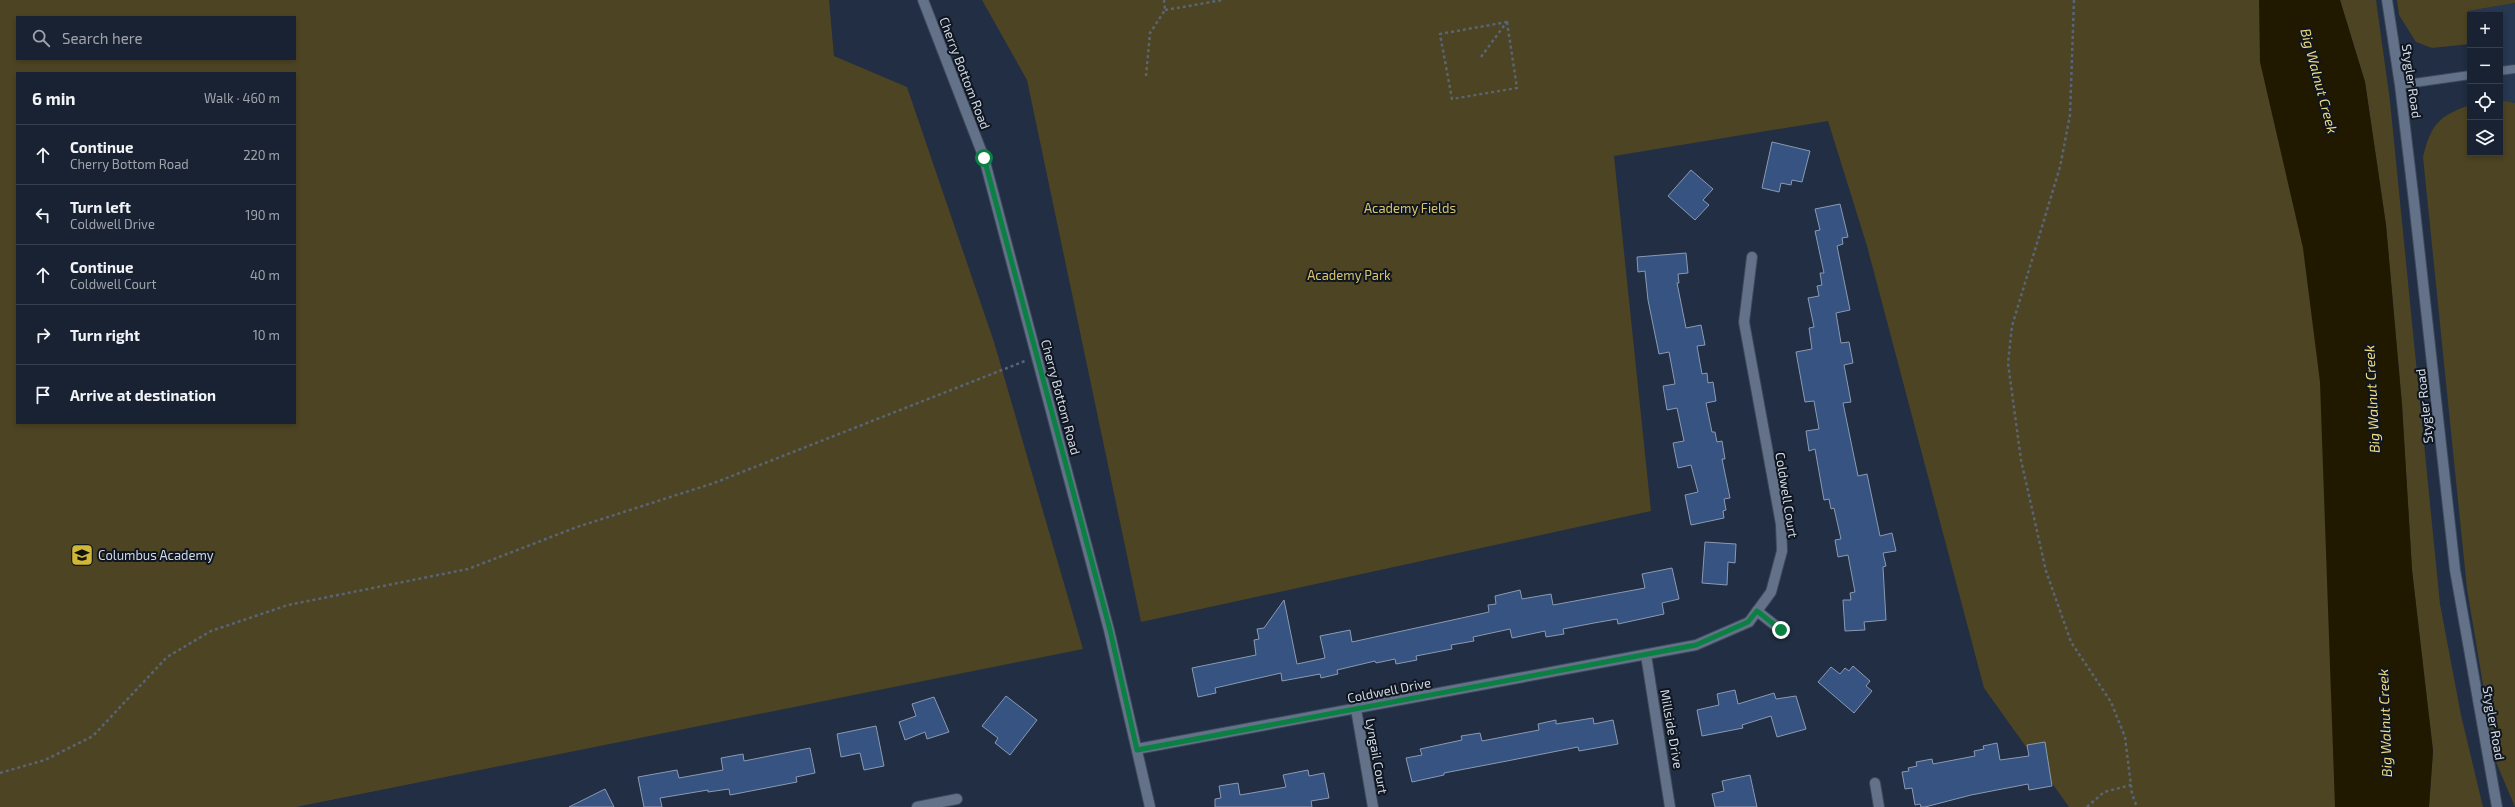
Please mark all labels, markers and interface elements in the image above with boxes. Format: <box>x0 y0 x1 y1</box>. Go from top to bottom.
map controls <box>2467 12 2503 156</box>
button: + <box>2467 12 2503 48</box>
street label: Cherry Bottom Road <box>936 15 994 131</box>
search box <box>16 16 296 60</box>
water label: Big Walnut Creek <box>2297 26 2342 135</box>
icon: search <box>30 27 52 49</box>
text: Search here <box>62 29 143 47</box>
street label: Stygler Road <box>2399 43 2425 119</box>
button: − <box>2467 48 2503 84</box>
button: locate <box>2467 84 2503 120</box>
text: 6 min <box>32 88 76 108</box>
text: Walk · 460 m <box>204 90 280 106</box>
button: layers <box>2467 120 2503 156</box>
text: Continue <box>70 138 133 156</box>
icon: ahead <box>32 144 54 166</box>
text: 220 m <box>243 147 280 163</box>
route start <box>975 149 993 167</box>
text: Cherry Bottom Road <box>70 156 189 172</box>
text: Turn left <box>70 198 131 216</box>
park label: Academy Fields <box>1364 200 1456 216</box>
icon: left <box>32 204 54 226</box>
text: 190 m <box>245 207 280 223</box>
text: Coldwell Drive <box>70 216 155 232</box>
text: Continue <box>70 258 133 276</box>
icon: ahead <box>32 264 54 286</box>
text: 40 m <box>250 267 280 283</box>
park label: Academy Park <box>1307 267 1391 283</box>
text: Coldwell Court <box>70 276 156 292</box>
icon: right <box>32 324 54 346</box>
text: Turn right <box>70 326 140 344</box>
text: 10 m <box>253 327 280 343</box>
street label: Cherry Bottom Road <box>1038 338 1084 456</box>
water label: Big Walnut Creek <box>2360 345 2383 454</box>
street label: Stygler Road <box>2412 368 2436 444</box>
icon: arrive <box>32 384 54 406</box>
text: Arrive at destination <box>70 386 216 404</box>
street label: Coldwell Court <box>1772 451 1802 539</box>
school or university icon: Columbus Academy <box>69 542 95 568</box>
place label: Columbus Academy <box>98 547 214 563</box>
route end <box>1772 621 1790 639</box>
water label: Big Walnut Creek <box>2374 669 2395 777</box>
street label: Coldwell Drive <box>1346 674 1432 706</box>
street label: Stygler Road <box>2480 685 2508 761</box>
street label: Millside Drive <box>1657 688 1687 770</box>
street label: Lyngail Court <box>1362 717 1392 795</box>

